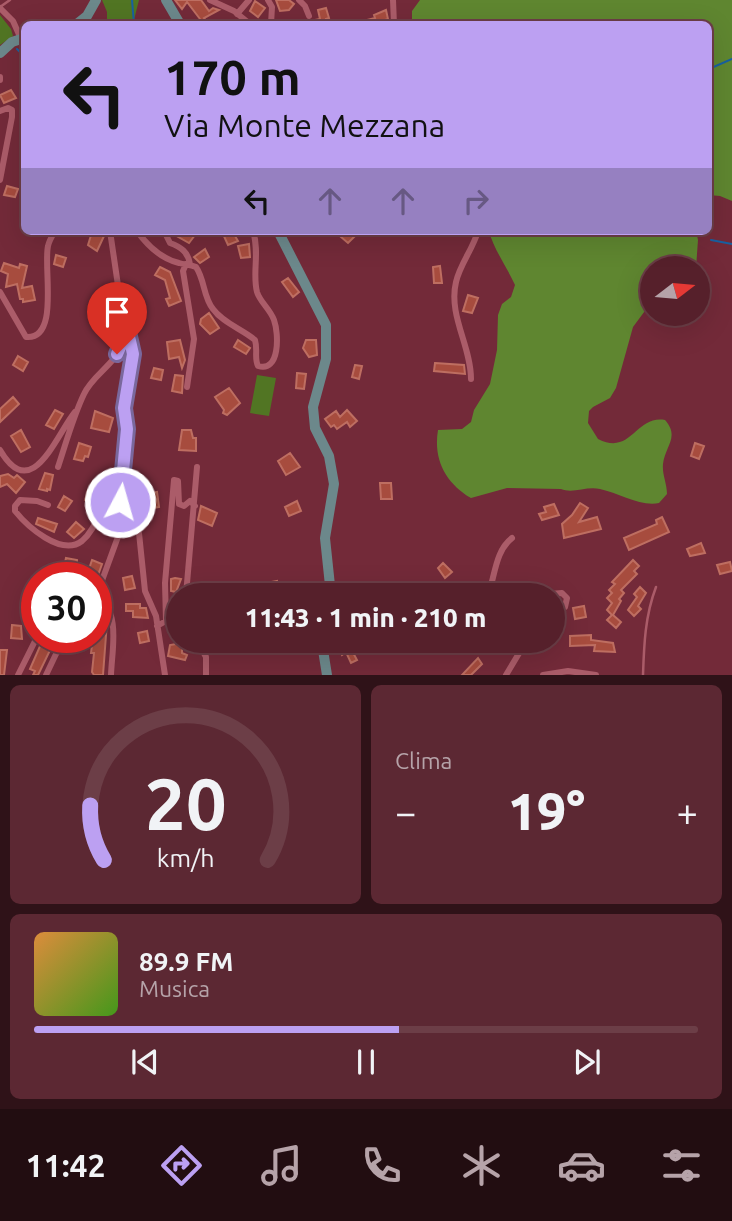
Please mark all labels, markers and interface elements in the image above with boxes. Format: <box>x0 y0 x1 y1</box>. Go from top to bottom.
icon: left <box>49 49 140 140</box>
text: 170 m <box>164 49 301 104</box>
text: Via Monte Mezzana <box>164 107 445 143</box>
icon: left <box>238 182 276 220</box>
icon: ahead <box>311 182 349 220</box>
icon: ahead <box>384 182 422 220</box>
icon: right <box>457 182 495 220</box>
north arrow <box>640 256 710 326</box>
map controls <box>640 256 710 326</box>
pin <box>87 282 147 354</box>
icon: arrive <box>98 293 136 331</box>
position arrow <box>83 465 157 539</box>
speed limit sign: 30 <box>21 562 112 653</box>
text: 11:43 · 1 min · 210 m <box>245 603 486 632</box>
text: Clima <box>395 748 452 773</box>
text: 20 <box>144 763 227 845</box>
text: 19° <box>508 782 585 840</box>
text: − <box>395 791 416 833</box>
text: + <box>677 791 698 833</box>
text: km/h <box>157 844 214 872</box>
text: 89.9 FM <box>139 947 233 976</box>
text: Musica <box>139 976 210 1001</box>
icon: previous <box>126 1043 164 1081</box>
icon: pause <box>347 1043 385 1081</box>
icon: next <box>568 1043 606 1081</box>
icon: directions <box>157 1141 206 1190</box>
icon: music <box>257 1141 306 1190</box>
icon: phone <box>357 1141 406 1190</box>
icon: climate <box>457 1141 506 1190</box>
icon: car <box>557 1141 606 1190</box>
icon: filters <box>657 1141 706 1190</box>
text: 11:42 <box>26 1147 106 1183</box>

